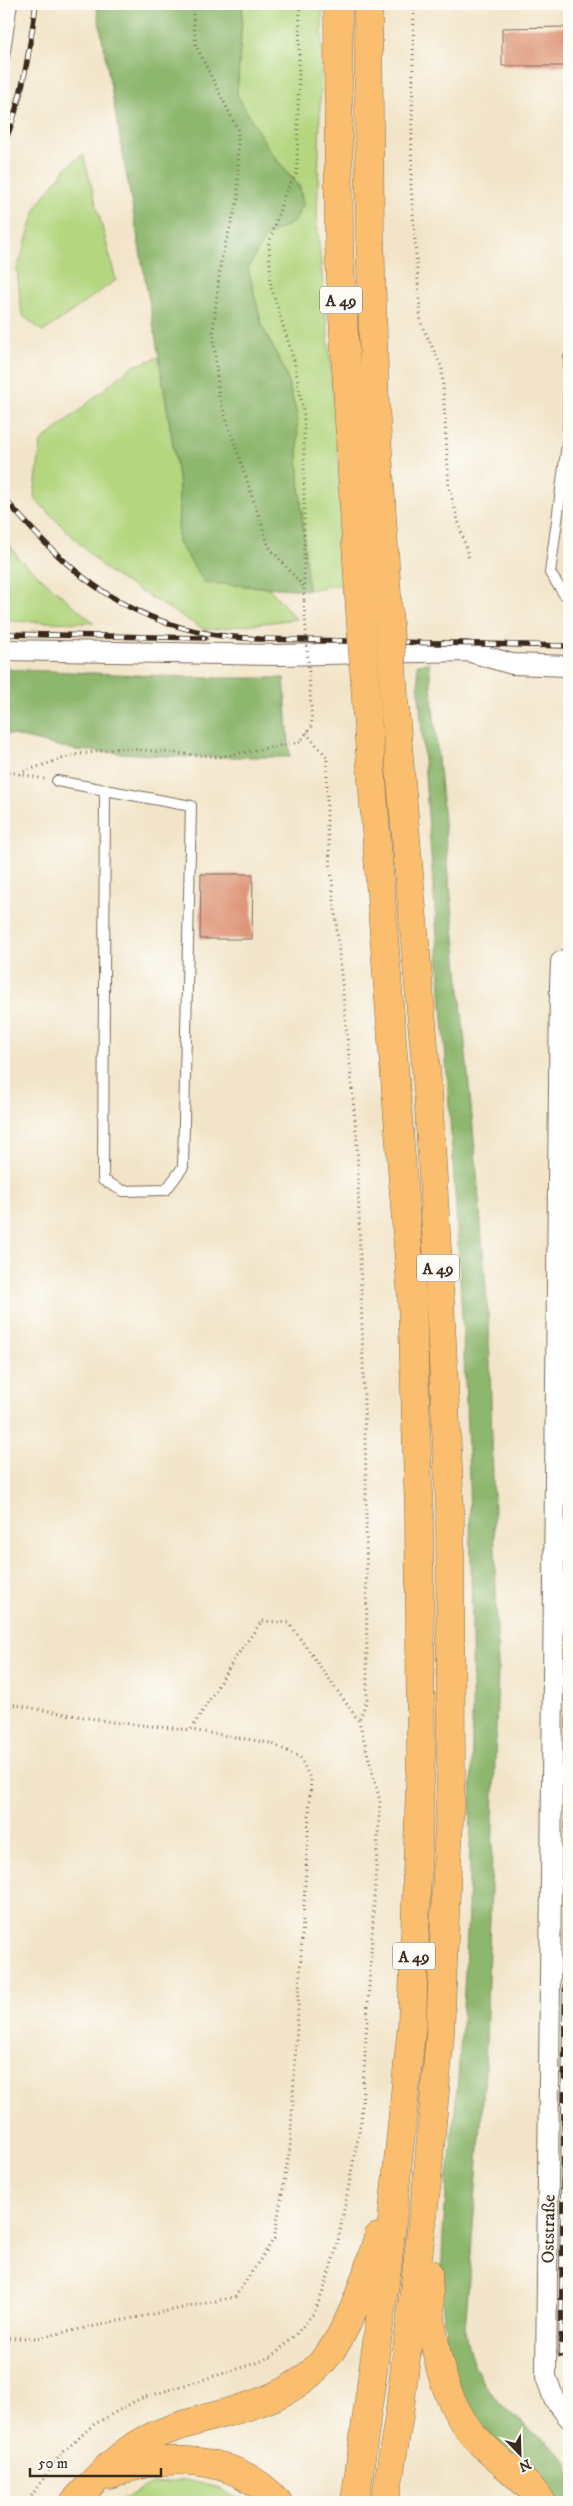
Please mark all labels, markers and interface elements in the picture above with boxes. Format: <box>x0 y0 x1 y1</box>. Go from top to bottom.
road number: A 49 <box>320 286 362 314</box>
road number: A 49 <box>417 1254 459 1282</box>
road number: A 49 <box>393 1942 435 1970</box>
street label: Oststraße <box>537 2194 561 2264</box>
north arrow <box>496 2428 546 2478</box>
scale bar <box>30 2446 161 2478</box>
text: 50 m <box>38 2454 68 2473</box>
text: N <box>515 2455 533 2476</box>

